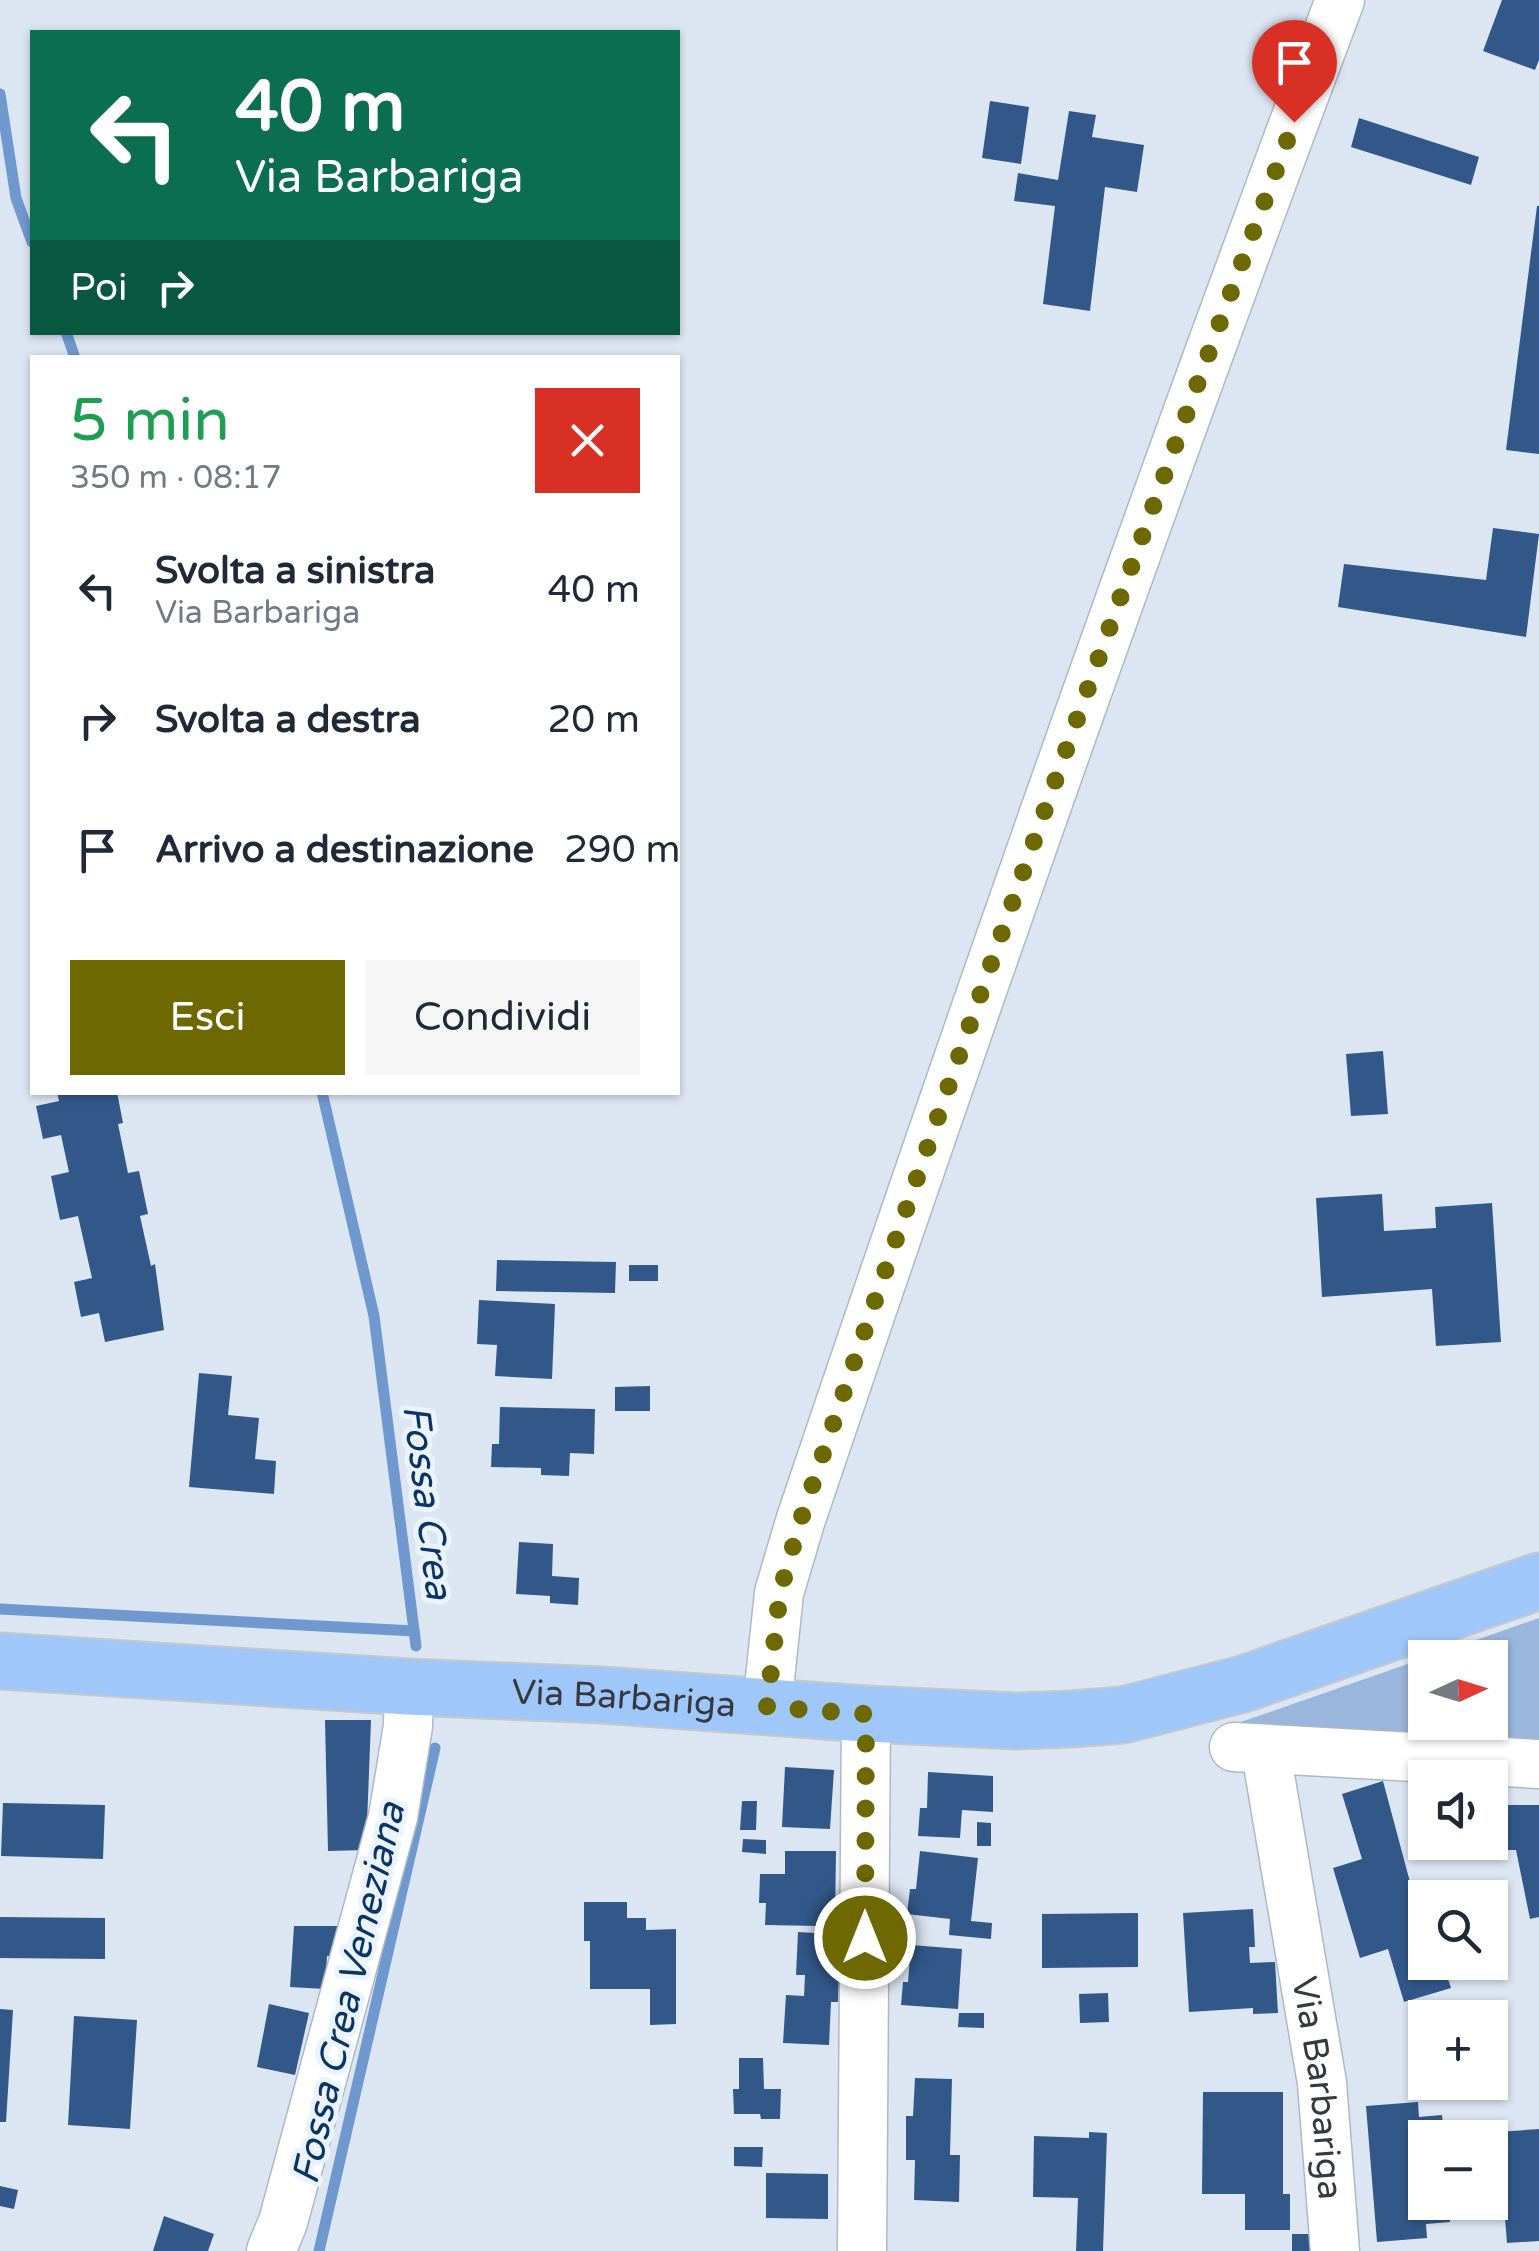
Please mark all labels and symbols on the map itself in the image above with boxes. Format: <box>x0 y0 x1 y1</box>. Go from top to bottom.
pin <box>1252 20 1337 123</box>
water label: Fossa Crea <box>392 1402 462 1604</box>
north arrow <box>1408 1640 1508 1740</box>
street label: Via Barbariga <box>511 1671 737 1727</box>
water label: Fossa Crea Veneziana <box>283 1796 416 2188</box>
position arrow <box>813 1886 917 1990</box>
street label: Via Barbariga <box>1282 1973 1351 2201</box>

